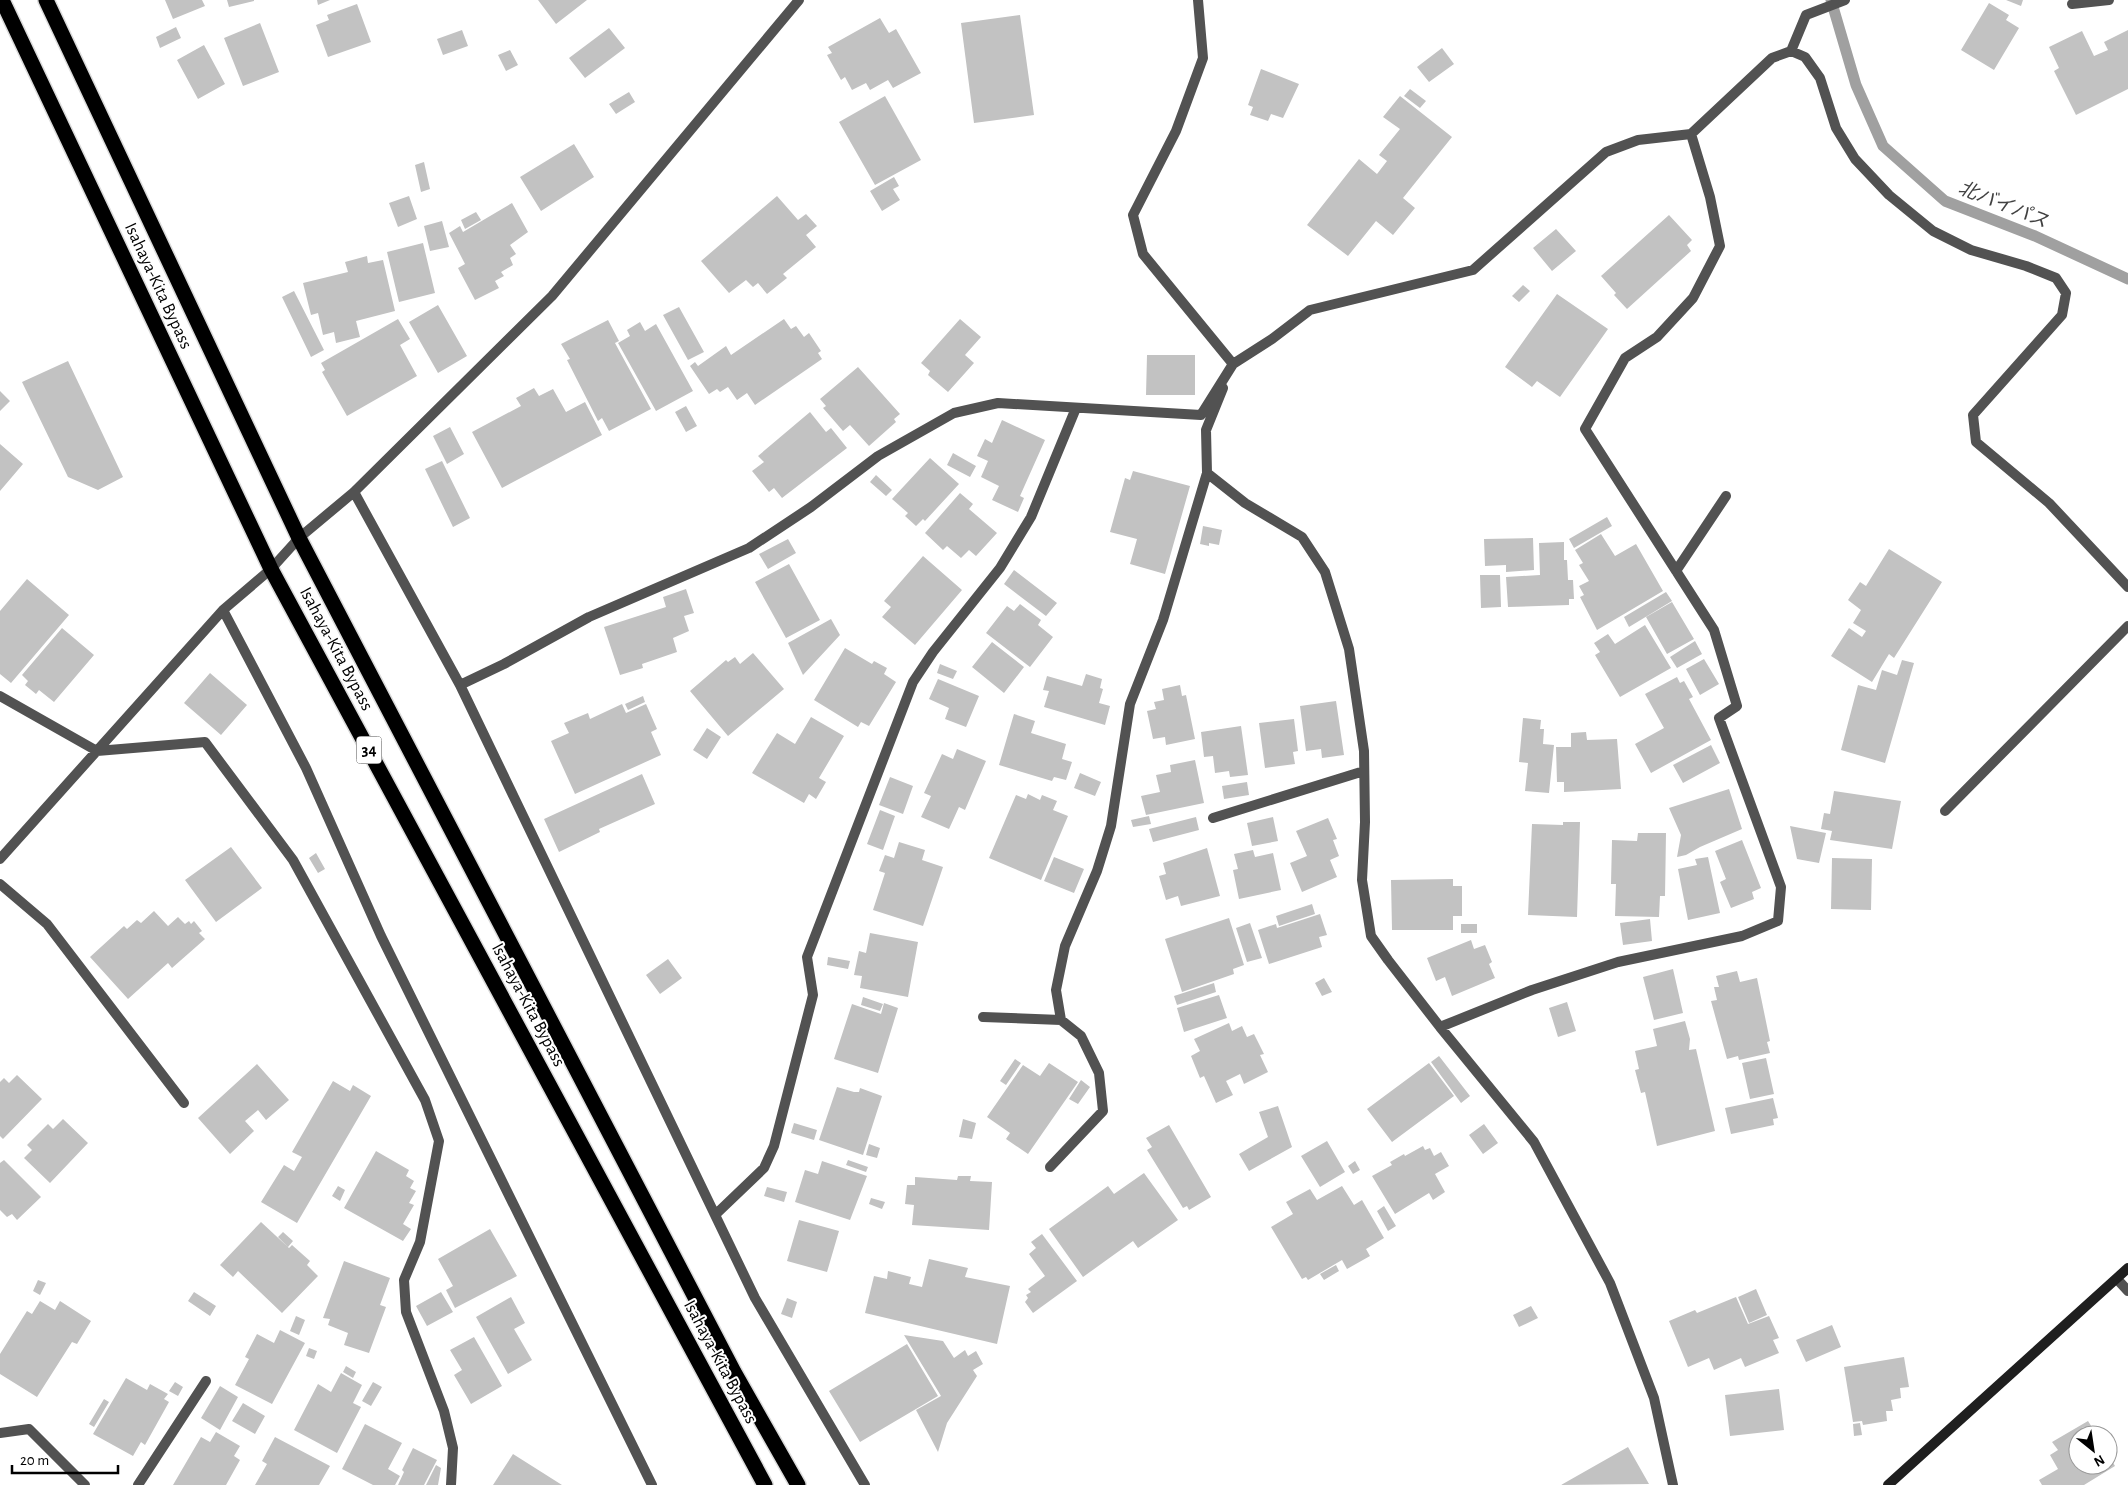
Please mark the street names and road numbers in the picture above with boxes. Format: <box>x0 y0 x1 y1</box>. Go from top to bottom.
street label: Isahaya-Kita Bypass <box>121 220 195 352</box>
street label: Isahaya-Kita Bypass <box>296 584 376 714</box>
road number: 34 <box>356 736 382 764</box>
street label: Isahaya-Kita Bypass <box>488 940 568 1070</box>
street label: Isahaya-Kita Bypass <box>680 1297 760 1427</box>

